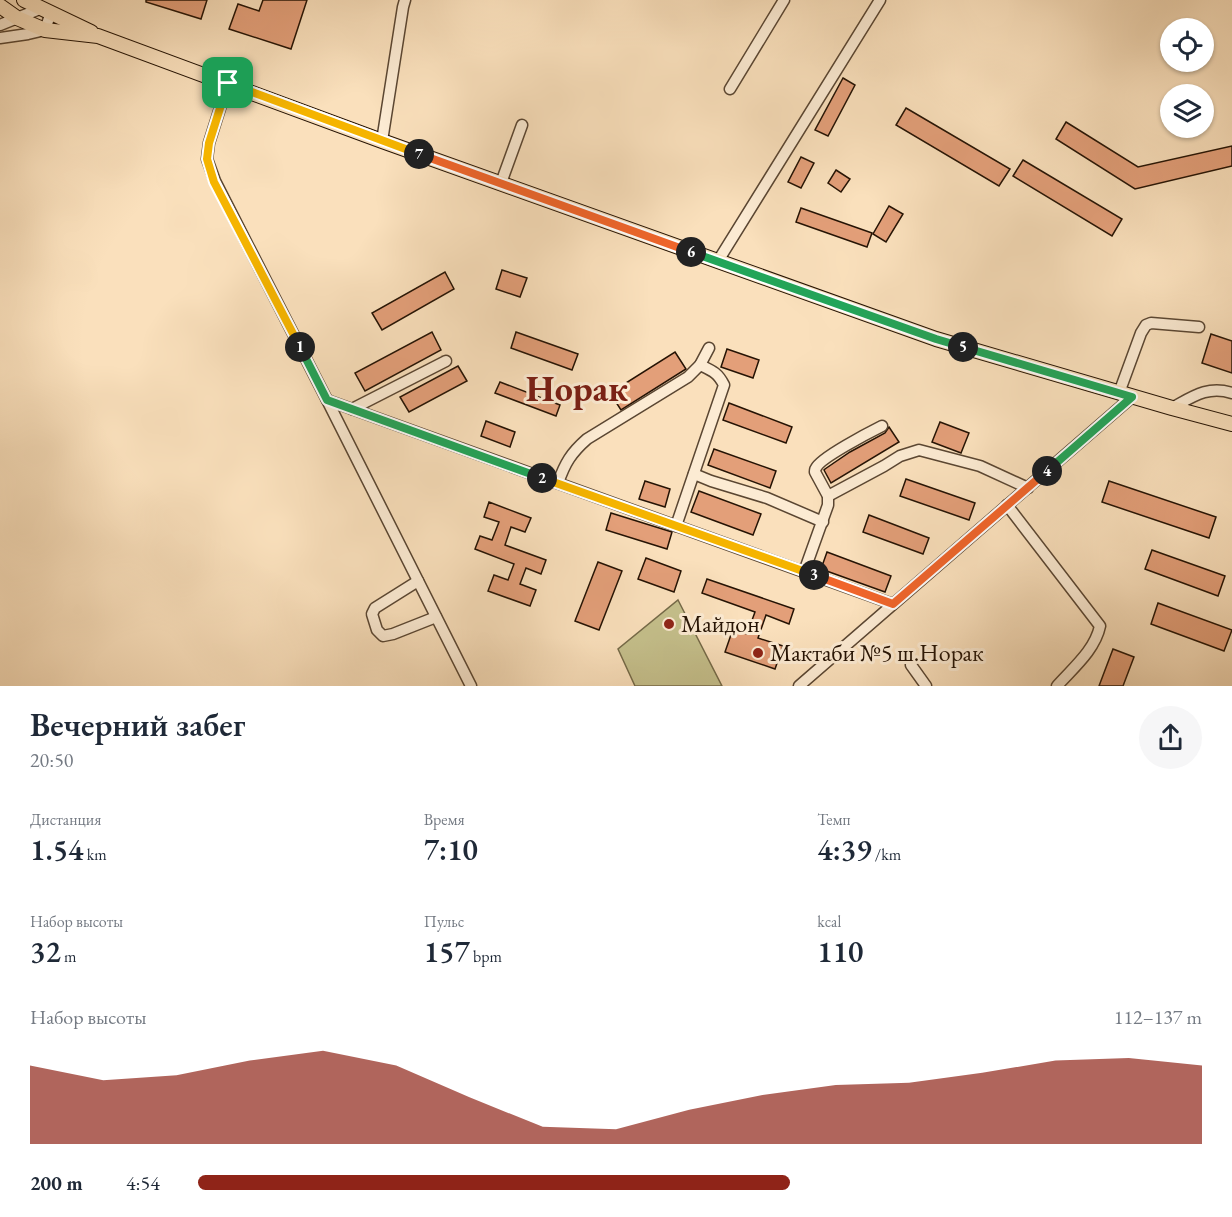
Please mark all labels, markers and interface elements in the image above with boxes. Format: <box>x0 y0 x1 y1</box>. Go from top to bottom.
map controls <box>1160 18 1214 138</box>
button: locate <box>1160 18 1214 72</box>
pin <box>202 57 253 108</box>
icon: arrive <box>211 66 244 99</box>
button: layers <box>1160 84 1214 138</box>
pin: 7 <box>404 139 434 169</box>
text: 7 <box>415 143 423 164</box>
pin: 6 <box>676 237 706 267</box>
text: 6 <box>687 241 695 262</box>
pin: 1 <box>285 332 315 362</box>
pin: 5 <box>948 332 978 362</box>
text: 1 <box>296 336 304 357</box>
text: 5 <box>959 336 967 357</box>
district label: Норак <box>526 365 628 412</box>
pin: 4 <box>1032 456 1062 486</box>
text: 4 <box>1043 460 1051 481</box>
pin: 2 <box>527 463 557 493</box>
text: 2 <box>538 467 546 488</box>
pin: 3 <box>799 560 829 590</box>
text: 3 <box>810 564 818 585</box>
place label: Майдон <box>681 608 760 639</box>
marker: Майдон <box>662 617 676 631</box>
place label: Мактаби №5 ш.Норак <box>770 637 984 668</box>
marker: Мактаби №5 ш.Норак <box>751 646 765 660</box>
text: Вечерний забег <box>30 703 245 746</box>
button: share <box>1139 706 1202 769</box>
text: 20:50 <box>30 747 73 773</box>
text: Дистанция <box>30 809 101 830</box>
text: Время <box>424 809 465 830</box>
text: Темп <box>817 809 851 830</box>
text: 1.54 <box>30 830 83 869</box>
text: 7:10 <box>424 830 478 869</box>
text: 4:39 <box>817 830 872 869</box>
text: km <box>83 844 107 865</box>
text: /km <box>872 844 901 865</box>
text: Набор высоты <box>30 911 123 932</box>
text: Пульс <box>424 911 464 932</box>
text: kcal <box>817 911 841 932</box>
text: 32 <box>30 932 61 971</box>
text: 157 <box>424 932 470 971</box>
text: 110 <box>817 932 864 971</box>
text: m <box>61 946 76 967</box>
text: bpm <box>470 946 502 967</box>
text: Набор высоты <box>30 1004 146 1030</box>
text: 112–137 m <box>1114 1004 1202 1030</box>
text: 200 m <box>30 1170 83 1196</box>
text: 4:54 <box>126 1170 160 1196</box>

